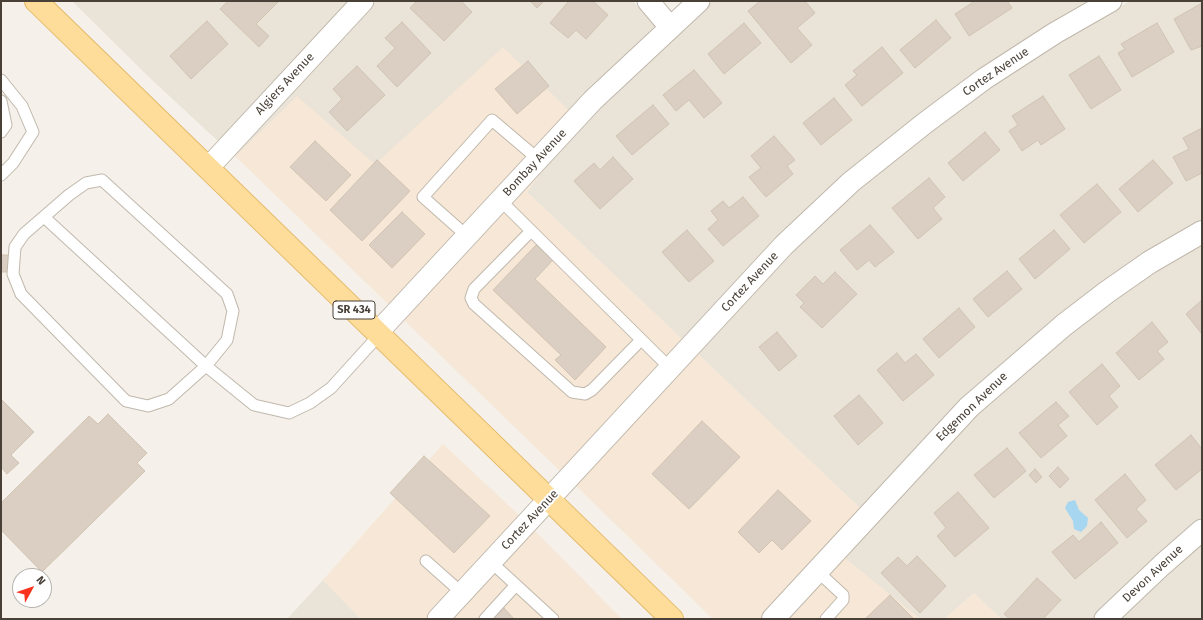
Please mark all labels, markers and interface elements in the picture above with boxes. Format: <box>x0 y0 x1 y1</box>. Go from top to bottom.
street label: Cortez Avenue <box>960 45 1032 99</box>
street label: Algiers Avenue <box>253 50 317 118</box>
street label: Bombay Avenue <box>500 126 570 200</box>
street label: Cortez Avenue <box>718 249 782 315</box>
road number: SR 434 <box>333 301 375 319</box>
street label: Edgemon Avenue <box>933 369 1011 445</box>
street label: Cortez Avenue <box>498 487 562 553</box>
street label: Devon Avenue <box>1120 542 1186 606</box>
north arrow <box>12 568 52 608</box>
text: N <box>33 574 48 588</box>

